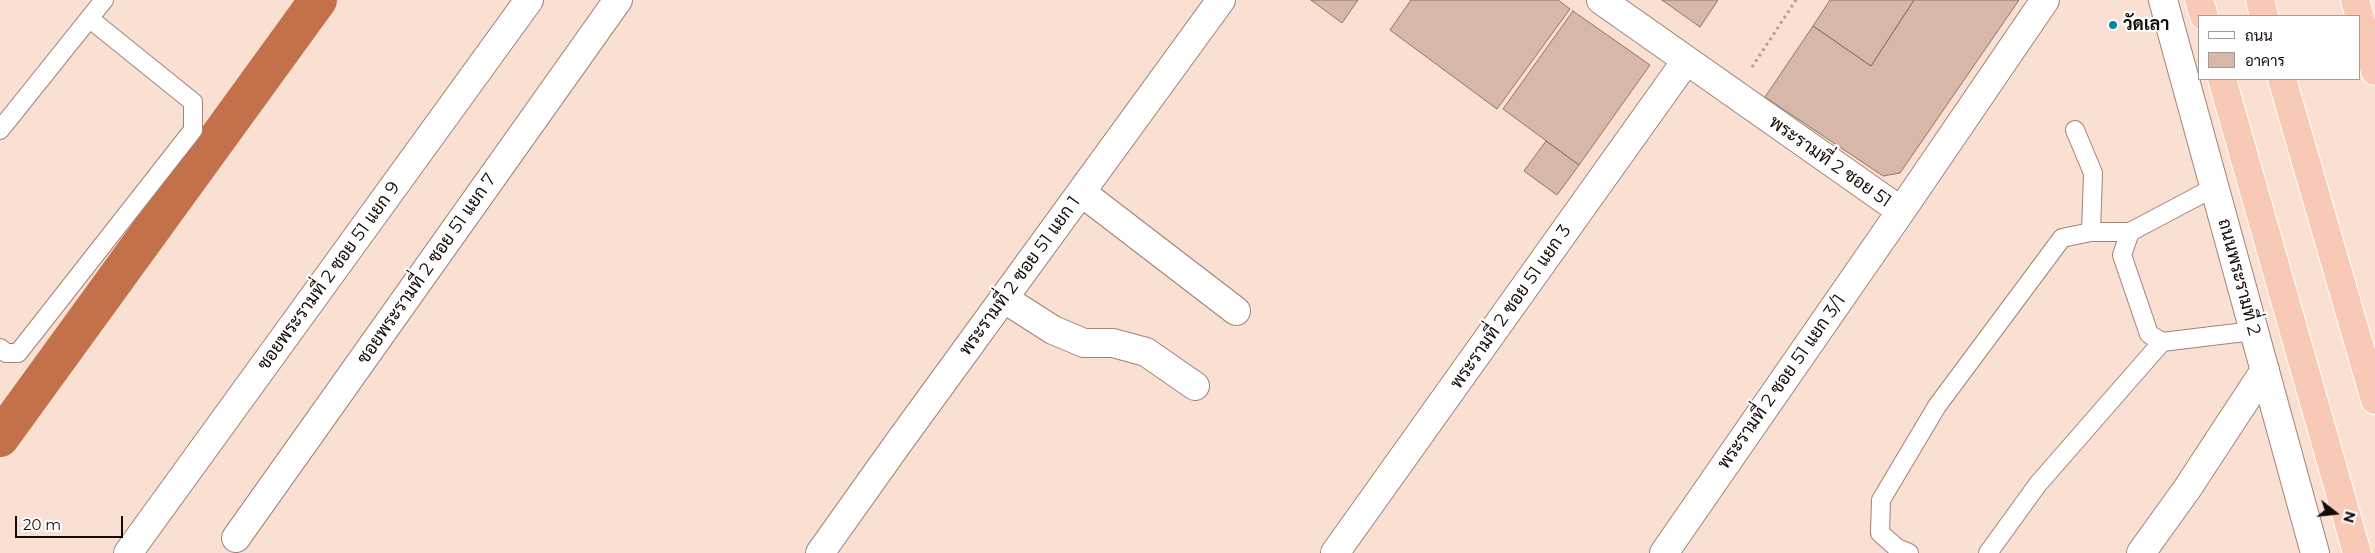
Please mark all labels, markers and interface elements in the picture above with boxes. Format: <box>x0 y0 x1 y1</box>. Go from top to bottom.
place label: วัดเลา <box>2123 14 2170 36</box>
legend <box>2198 15 2360 80</box>
marker: วัดเลา <box>2107 19 2119 31</box>
text: ถนน <box>2245 26 2273 45</box>
text: อาคาร <box>2245 51 2285 70</box>
street label: พระรามที่ 2 ซอย 51 <box>1765 112 1895 212</box>
street label: ซอยพระรามที่ 2 ซอย 51 แยก 7 <box>353 170 501 368</box>
street label: ซอยพระรามที่ 2 ซอย 51 แยก 9 <box>253 177 405 375</box>
street label: พระรามที่ 2 ซอย 51 แยก 1 <box>955 192 1085 360</box>
street label: ถนนพระรามที่ 2 <box>2213 216 2265 338</box>
street label: พระรามที่ 2 ซอย 51 แยก 3 <box>1446 221 1576 393</box>
street label: พระรามที่ 2 ซอย 51 แยก 3/1 <box>1713 290 1851 474</box>
north arrow <box>2310 488 2360 538</box>
scale bar <box>18 506 125 538</box>
text: N <box>2339 509 2360 525</box>
text: 20 m <box>23 515 61 534</box>

